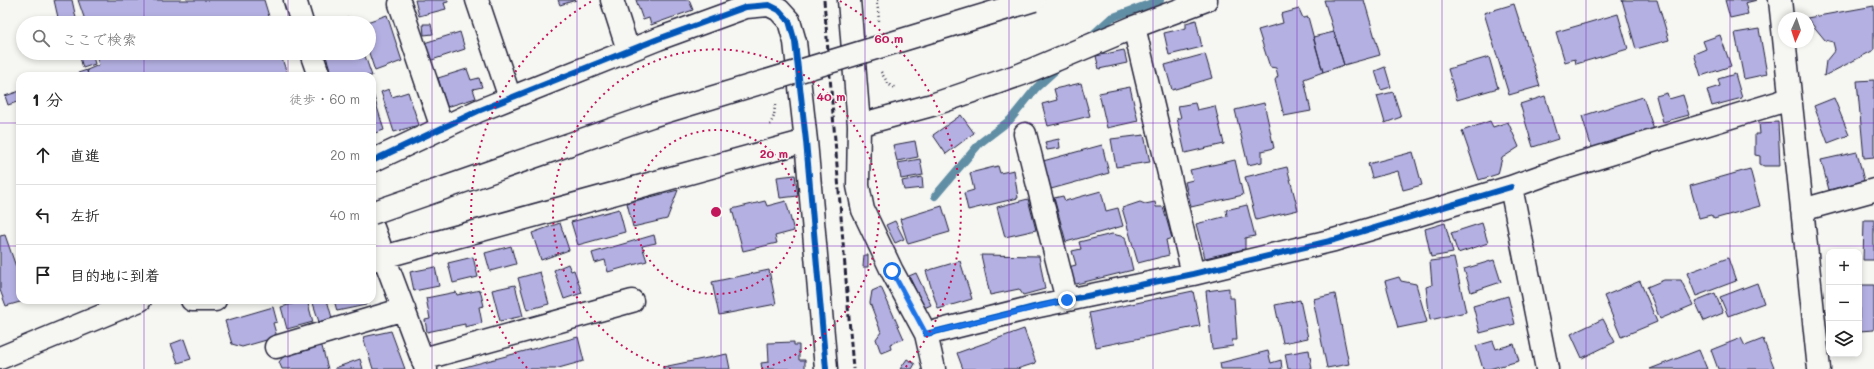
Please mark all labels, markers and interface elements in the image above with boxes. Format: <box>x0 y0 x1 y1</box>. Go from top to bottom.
north arrow <box>1778 12 1814 48</box>
search box <box>16 16 376 60</box>
icon: search <box>30 27 52 49</box>
text: ここで検索 <box>62 29 137 49</box>
text: 60 m <box>875 30 903 46</box>
text: 1 分 <box>32 88 63 110</box>
text: 40 m <box>816 88 846 104</box>
text: 徒歩 · 60 m <box>290 90 360 107</box>
icon: ahead <box>32 144 54 166</box>
text: 直進 <box>70 145 100 165</box>
text: 20 m <box>760 145 788 161</box>
text: 20 m <box>330 146 360 163</box>
icon: left <box>32 204 54 226</box>
text: 左折 <box>70 205 100 225</box>
centre of rings <box>709 205 723 219</box>
text: 40 m <box>330 206 360 223</box>
map controls <box>1826 249 1862 357</box>
button: + <box>1826 249 1862 285</box>
route start <box>883 262 901 280</box>
icon: arrive <box>32 264 54 286</box>
text: 目的地に到着 <box>70 265 160 285</box>
button: − <box>1826 285 1862 321</box>
route end <box>1058 291 1076 309</box>
button: layers <box>1826 321 1862 357</box>

